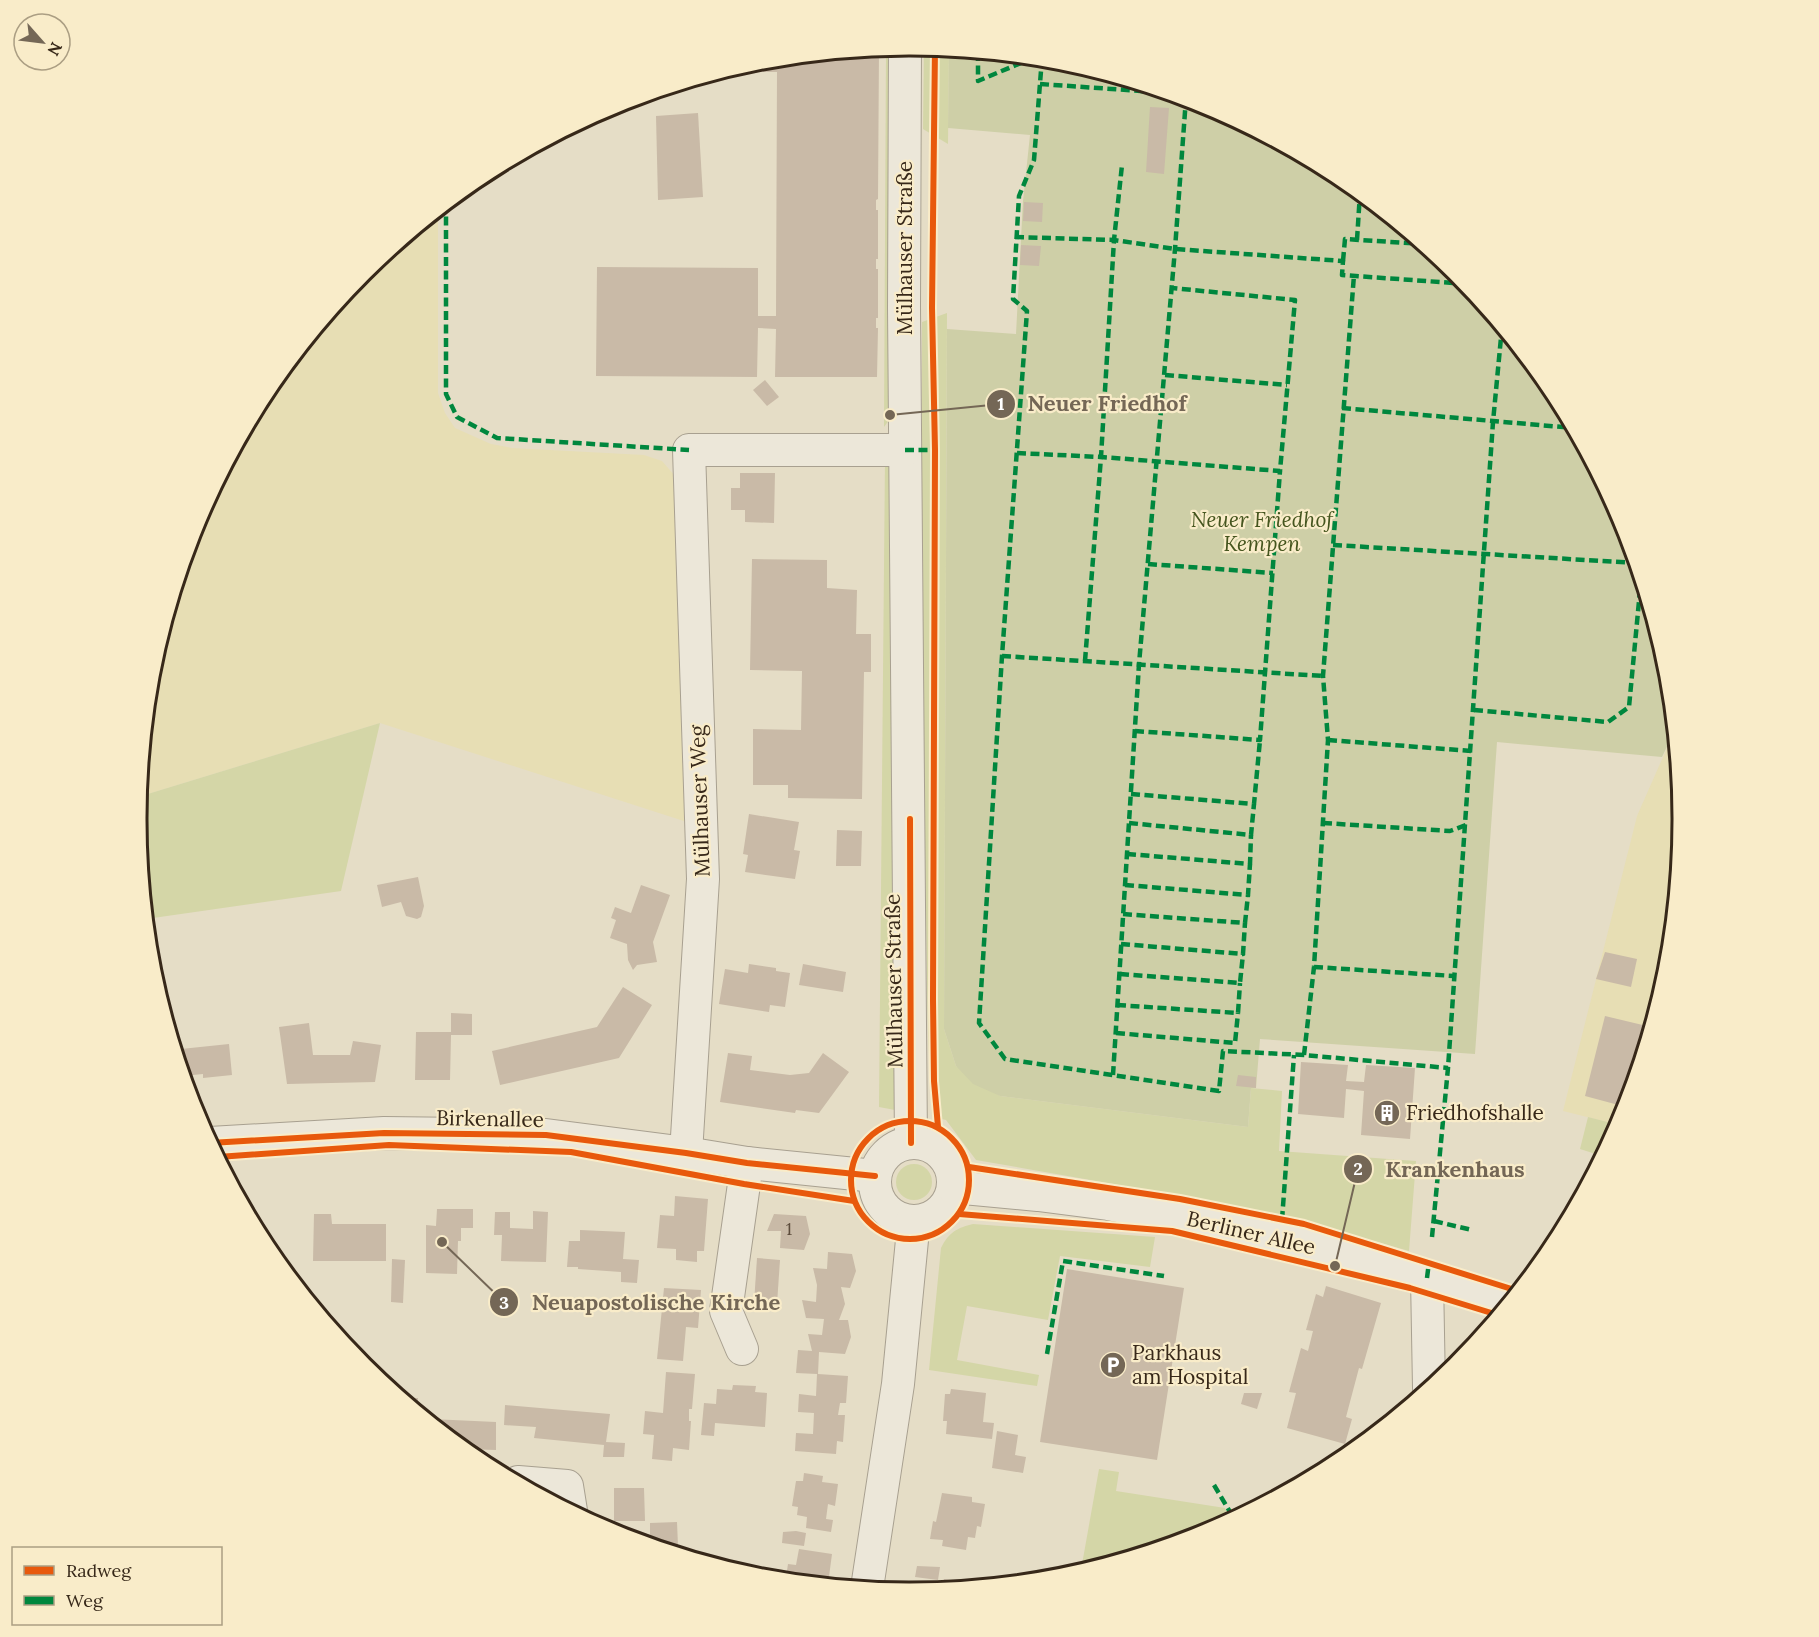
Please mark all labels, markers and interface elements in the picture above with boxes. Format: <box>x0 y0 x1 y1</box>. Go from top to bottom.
north arrow <box>12 12 72 72</box>
text: N <box>44 39 67 59</box>
street label: Mülhauser Straße <box>891 161 918 335</box>
callout: Neuer Friedhof <box>986 384 1199 424</box>
text: Neuer Friedhof <box>1027 389 1188 417</box>
text: 1 <box>997 392 1005 415</box>
park label: Neuer Friedhof Kempen <box>1191 506 1335 557</box>
street label: Mülhauser Weg <box>683 724 716 878</box>
street label: Mülhauser Straße <box>878 894 909 1068</box>
building icon: Friedhofshalle <box>1372 1098 1402 1128</box>
place label: Friedhofshalle <box>1406 1099 1544 1126</box>
street label: Birkenallee <box>436 1104 544 1133</box>
callout: Krankenhaus <box>1343 1149 1536 1189</box>
text: Krankenhaus <box>1385 1155 1525 1183</box>
text: 2 <box>1353 1157 1363 1180</box>
street label: Berliner Allee <box>1184 1205 1318 1260</box>
house number: 1 <box>786 1217 792 1240</box>
callout: Neuapostolische Kirche <box>489 1282 792 1322</box>
text: Neuapostolische Kirche <box>532 1288 781 1316</box>
text: 3 <box>499 1291 509 1314</box>
place label: Parkhaus am Hospital <box>1132 1339 1249 1390</box>
parking icon: Parkhaus am Hospital <box>1098 1350 1128 1380</box>
legend <box>12 1547 222 1625</box>
text: Radweg <box>66 1559 132 1582</box>
text: Weg <box>66 1589 104 1612</box>

